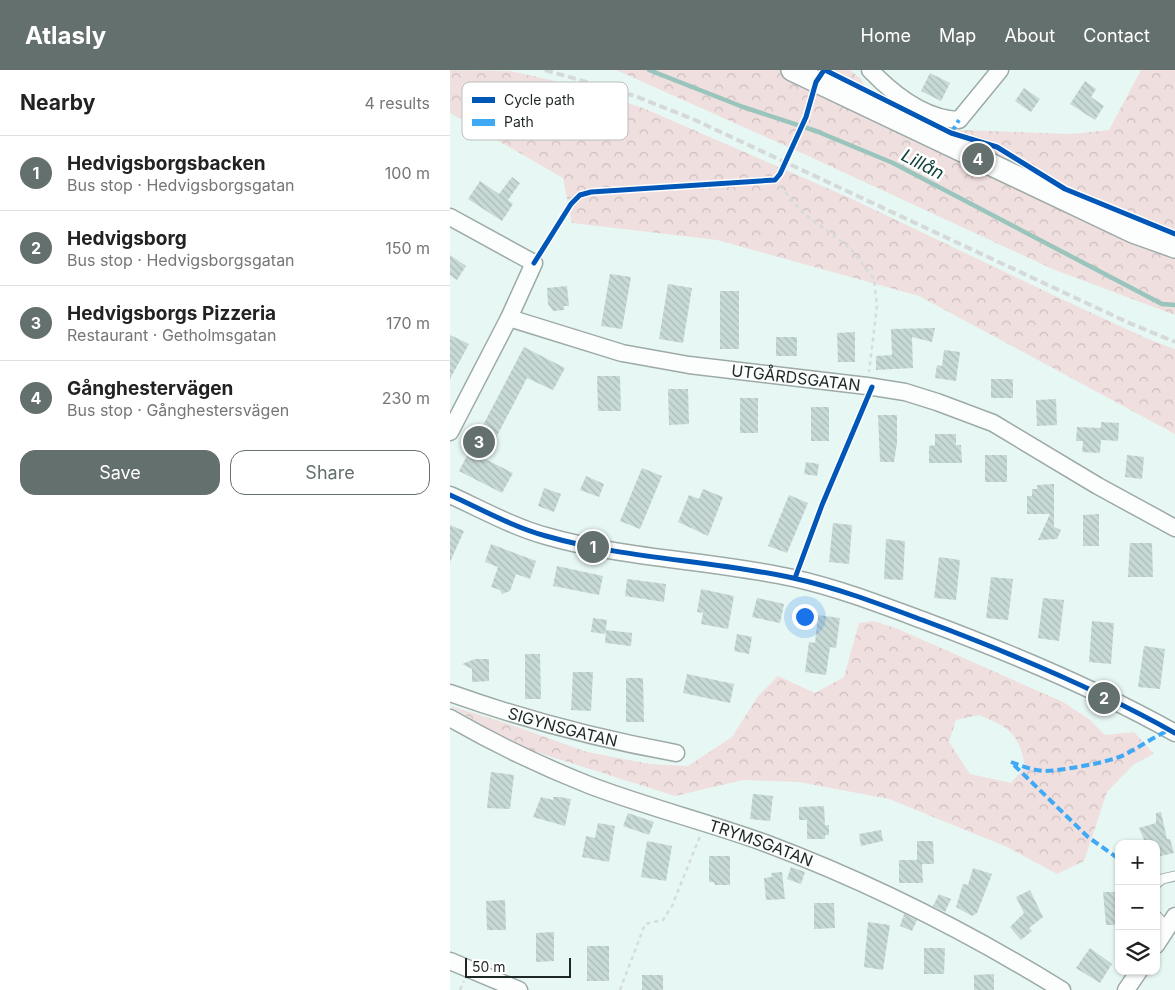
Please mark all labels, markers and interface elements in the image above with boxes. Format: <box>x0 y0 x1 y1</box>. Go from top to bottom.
text: Atlasly <box>25 21 106 50</box>
text: Home <box>861 25 911 46</box>
text: Map <box>939 25 976 46</box>
text: About <box>1004 25 1055 46</box>
text: Contact <box>1083 25 1150 46</box>
legend <box>462 82 628 140</box>
text: Nearby <box>20 90 95 115</box>
text: Cycle path <box>504 91 575 108</box>
text: 4 results <box>365 93 430 113</box>
text: Path <box>504 113 534 130</box>
pin: 4 <box>962 140 994 178</box>
water label: Lillån <box>898 144 948 184</box>
text: Hedvigsborgsbacken <box>67 152 266 175</box>
text: 1 <box>33 163 39 183</box>
text: 100 m <box>385 163 430 183</box>
text: Bus stop · Hedvigsborgsgatan <box>67 175 295 195</box>
text: Hedvigsborg <box>67 227 187 250</box>
text: 2 <box>31 238 41 258</box>
text: 150 m <box>385 238 430 258</box>
text: Bus stop · Hedvigsborgsgatan <box>67 250 295 270</box>
text: Hedvigsborgs Pizzeria <box>67 302 276 325</box>
text: 3 <box>31 313 41 333</box>
text: 170 m <box>386 313 430 333</box>
text: Restaurant · Getholmsgatan <box>67 325 276 345</box>
street label: UTGÅRDSGATAN <box>730 360 862 395</box>
text: Gånghestervägen <box>67 377 233 400</box>
text: 4 <box>31 388 41 408</box>
text: 230 m <box>382 388 430 408</box>
text: Bus stop · Gånghestersvägen <box>67 400 289 420</box>
pin: 3 <box>463 423 495 461</box>
button: Save <box>20 450 220 495</box>
button: Share <box>230 450 430 495</box>
pin: 1 <box>577 528 609 566</box>
your location <box>792 604 818 630</box>
pin: 2 <box>1088 679 1120 717</box>
street label: SIGYNSGATAN <box>506 703 620 751</box>
street label: TRYMSGATAN <box>707 815 816 871</box>
map controls <box>1115 840 1160 975</box>
button: + <box>1115 840 1160 885</box>
button: − <box>1115 885 1160 930</box>
button: layers <box>1115 930 1160 975</box>
scale bar <box>465 955 571 978</box>
text: 50 m <box>472 958 506 975</box>

